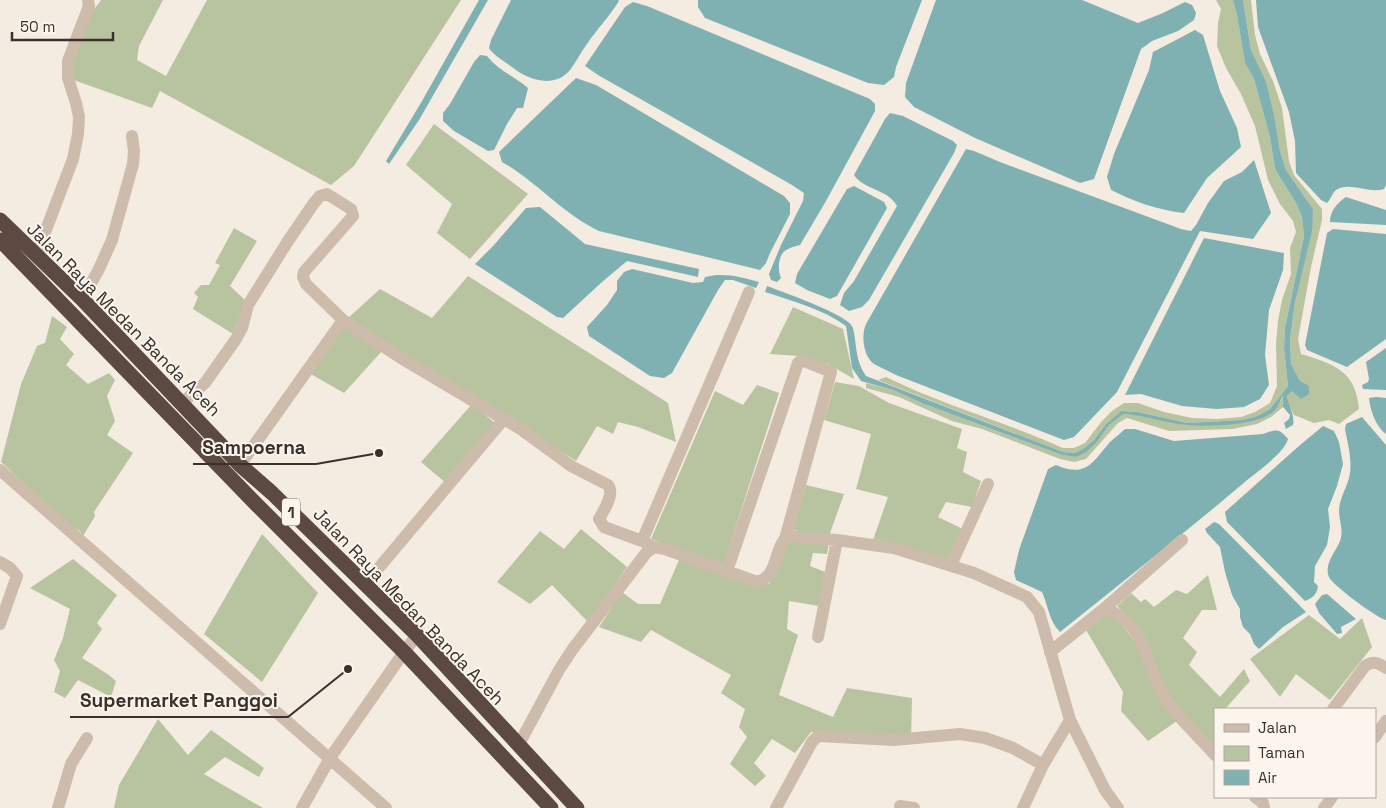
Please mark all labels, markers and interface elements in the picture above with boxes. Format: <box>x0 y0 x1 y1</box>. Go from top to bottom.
scale bar <box>12 10 114 42</box>
text: 50 m <box>20 17 55 36</box>
street label: Jalan Raya Medan Banda Aceh <box>22 217 226 421</box>
callout: Sampoerna <box>193 430 316 464</box>
text: Sampoerna <box>202 435 306 460</box>
road number: 1 <box>282 498 300 526</box>
street label: Jalan Raya Medan Banda Aceh <box>308 502 510 710</box>
callout: Supermarket Panggoi <box>70 683 288 717</box>
text: Supermarket Panggoi <box>80 688 278 713</box>
legend <box>1214 708 1376 798</box>
text: Jalan <box>1258 718 1297 737</box>
text: Taman <box>1258 743 1305 762</box>
text: Air <box>1258 768 1277 787</box>

